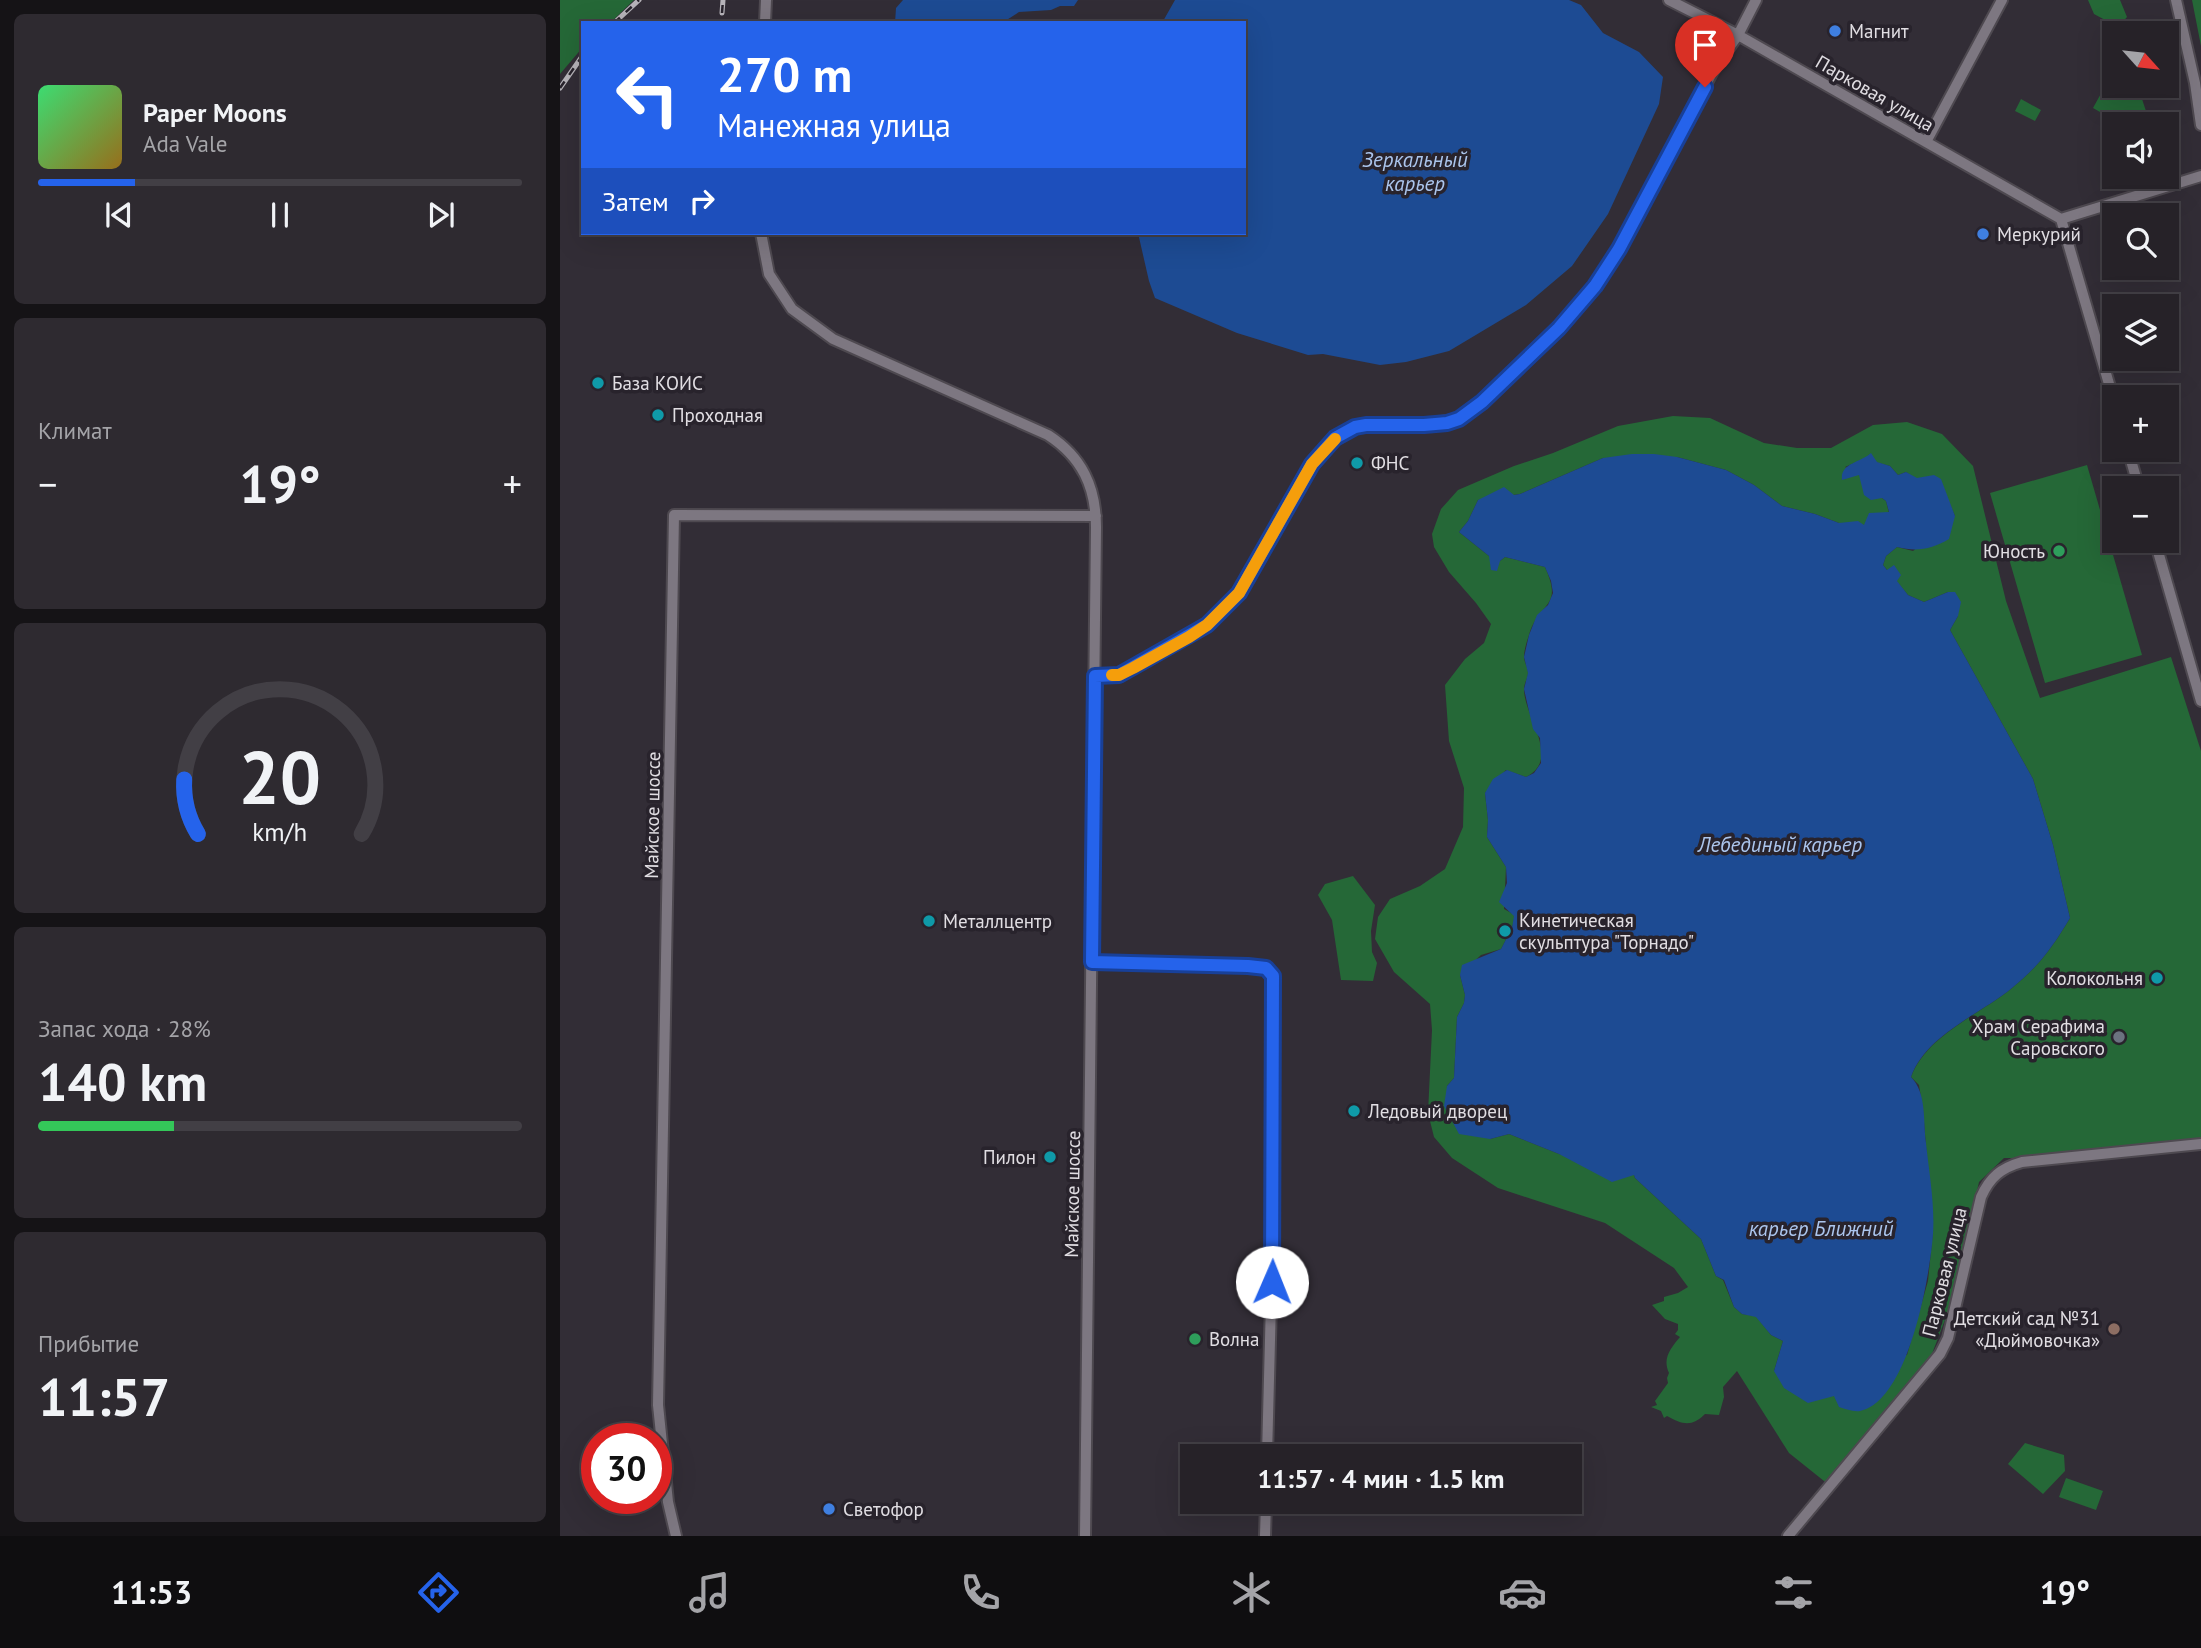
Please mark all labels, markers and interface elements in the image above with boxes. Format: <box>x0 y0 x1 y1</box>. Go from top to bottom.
pin <box>1675 15 1735 87</box>
place label: Магнит <box>1849 19 1909 43</box>
north arrow <box>2102 21 2179 98</box>
map controls <box>2102 21 2179 553</box>
marker: Магнит <box>1827 23 1843 39</box>
icon: arrive <box>1686 26 1724 64</box>
text: 270 m <box>717 42 852 106</box>
icon: left <box>602 49 693 140</box>
street label: Парковая улица <box>1812 49 1938 137</box>
text: Paper Moons <box>143 96 287 129</box>
text: Манежная улица <box>717 104 951 146</box>
button: sound <box>2102 112 2179 189</box>
text: Ada Vale <box>143 129 227 158</box>
water label: Зеркальный карьер <box>1362 146 1468 197</box>
icon: right <box>683 182 721 220</box>
text: Затем <box>602 185 669 218</box>
icon: previous <box>100 196 138 234</box>
icon: pause <box>261 196 299 234</box>
icon: next <box>422 196 460 234</box>
button: search <box>2102 203 2179 280</box>
place label: Меркурий <box>1997 222 2081 246</box>
marker: Меркурий <box>1975 226 1991 242</box>
button: layers <box>2102 294 2179 371</box>
place label: База КОИС <box>612 371 703 395</box>
marker: База КОИС <box>590 375 606 391</box>
button: + <box>2102 385 2179 462</box>
place label: Проходная <box>672 403 763 427</box>
marker: Проходная <box>650 407 666 423</box>
text: Климат <box>38 416 112 445</box>
text: 19° <box>239 450 321 517</box>
place label: ФНС <box>1371 451 1410 475</box>
marker: ФНС <box>1349 455 1365 471</box>
text: − <box>38 459 57 508</box>
text: + <box>503 459 522 508</box>
button: − <box>2102 476 2179 553</box>
place label: Юность <box>1983 539 2045 563</box>
marker: Юность <box>2051 543 2067 559</box>
text: 20 <box>239 730 321 824</box>
street label: Майское шоссе <box>639 751 665 879</box>
text: km/h <box>253 816 307 848</box>
water label: Лебединый карьер <box>1697 831 1862 858</box>
place label: Кинетическая скульптура "Торнадо" <box>1519 908 1694 954</box>
place label: Металлцентр <box>943 909 1052 933</box>
marker: Металлцентр <box>921 913 937 929</box>
marker: Кинетическая скульптура "Торнадо" <box>1497 923 1513 939</box>
place label: Колокольня <box>2046 966 2143 990</box>
marker: Колокольня <box>2149 970 2165 986</box>
text: Запас хода · 28% <box>38 1014 211 1043</box>
place label: Храм Серафима Саровского <box>1972 1014 2105 1060</box>
marker: Храм Серафима Саровского <box>2111 1029 2127 1045</box>
text: 140 km <box>38 1048 207 1115</box>
place label: Ледовый дворец <box>1367 1099 1507 1123</box>
marker: Ледовый дворец <box>1346 1103 1362 1119</box>
street label: Майское шоссе <box>1059 1130 1085 1258</box>
place label: Пилон <box>983 1145 1036 1169</box>
marker: Пилон <box>1042 1149 1058 1165</box>
street label: Парковая улица <box>1916 1205 1972 1339</box>
water label: карьер Ближний <box>1749 1215 1894 1242</box>
position arrow <box>1235 1245 1309 1319</box>
place label: Детский сад №31 «Дюймовочка» <box>1954 1306 2100 1352</box>
marker: Детский сад №31 «Дюймовочка» <box>2106 1321 2122 1337</box>
place label: Волна <box>1209 1327 1259 1351</box>
text: Прибытие <box>38 1329 139 1358</box>
marker: Волна <box>1187 1331 1203 1347</box>
text: 11:57 <box>38 1363 170 1430</box>
speed limit sign: 30 <box>581 1423 672 1514</box>
text: 11:57 · 4 мин · 1.5 km <box>1258 1462 1504 1495</box>
place label: Светофор <box>843 1497 924 1521</box>
marker: Светофор <box>821 1501 837 1517</box>
icon: directions <box>414 1568 463 1617</box>
icon: music <box>685 1568 734 1617</box>
icon: phone <box>956 1568 1005 1617</box>
icon: climate <box>1227 1568 1276 1617</box>
icon: car <box>1498 1568 1547 1617</box>
icon: filters <box>1769 1568 1818 1617</box>
text: 11:53 <box>111 1571 192 1613</box>
text: 19° <box>2040 1571 2090 1613</box>

